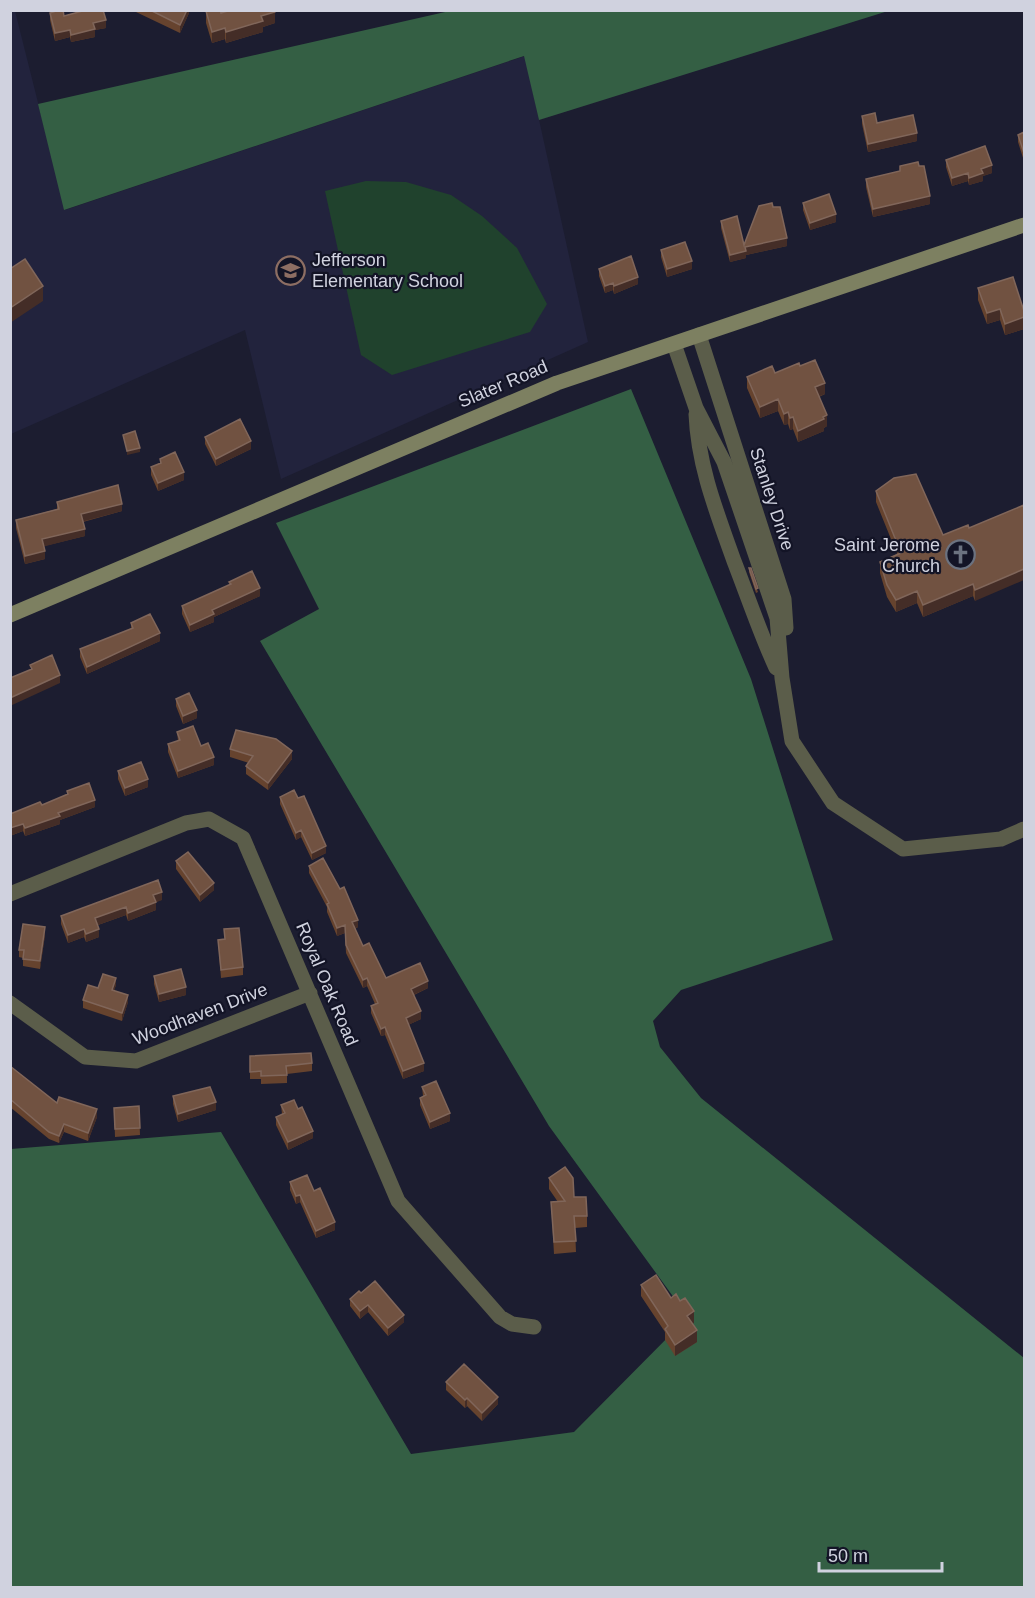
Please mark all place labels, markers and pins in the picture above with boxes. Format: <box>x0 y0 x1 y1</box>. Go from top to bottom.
place label: Jefferson Elementary School <box>312 250 463 291</box>
school or university icon: Jefferson Elementary School <box>275 254 307 286</box>
place label: Saint Jerome Church <box>834 535 940 576</box>
church icon: Saint Jerome Church <box>945 539 977 571</box>

